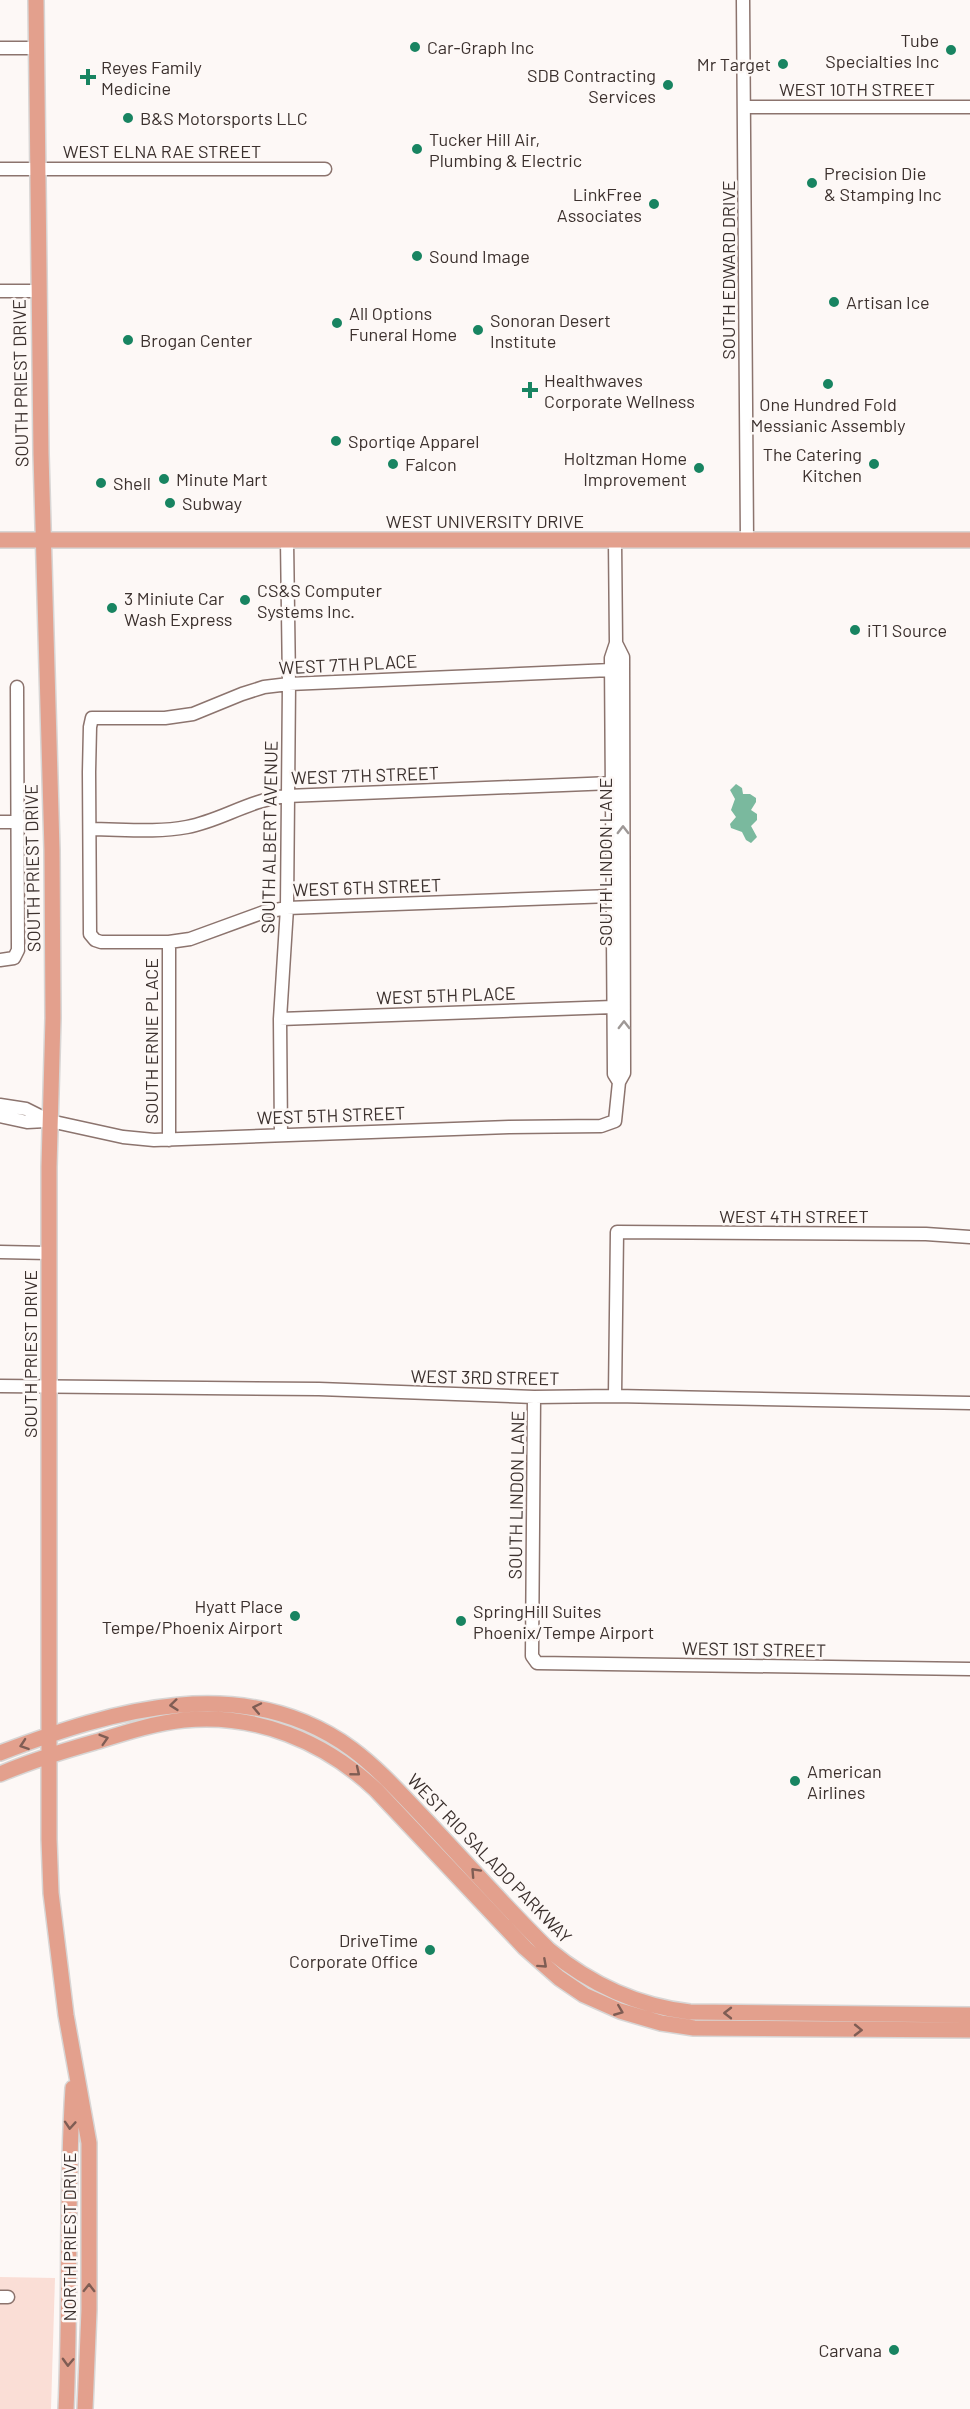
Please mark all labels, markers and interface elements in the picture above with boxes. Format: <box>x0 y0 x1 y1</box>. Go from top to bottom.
place label: Tube Specialties Inc <box>825 29 939 72</box>
place label: Car-Graph Inc <box>427 36 534 58</box>
marker: Car-Graph Inc <box>408 40 422 54</box>
marker: Tube Specialties Inc <box>944 43 958 57</box>
place label: Mr Target <box>697 53 771 75</box>
place label: Reyes Family Medicine <box>101 56 202 99</box>
marker: Mr Target <box>776 57 790 71</box>
place label: SDB Contracting Services <box>527 64 656 107</box>
marker: Reyes Family Medicine <box>79 68 97 86</box>
marker: SDB Contracting Services <box>661 78 675 92</box>
street label: WEST 10TH STREET <box>779 78 935 100</box>
place label: B&S Motorsports LLC <box>140 107 308 129</box>
marker: B&S Motorsports LLC <box>121 111 135 125</box>
place label: Tucker Hill Air, Plumbing & Electric <box>429 128 582 171</box>
street label: WEST ELNA RAE STREET <box>63 140 261 162</box>
marker: Tucker Hill Air, Plumbing & Electric <box>410 142 424 156</box>
place label: Precision Die & Stamping Inc <box>824 162 942 205</box>
marker: Precision Die & Stamping Inc <box>805 176 819 190</box>
street label: SOUTH EDWARD DRIVE <box>717 180 739 360</box>
place label: LinkFree Associates <box>557 183 642 226</box>
marker: LinkFree Associates <box>647 197 661 211</box>
place label: Sound Image <box>429 245 530 267</box>
marker: Sound Image <box>410 249 424 263</box>
place label: Artisan Ice <box>846 291 930 313</box>
marker: Artisan Ice <box>827 295 841 309</box>
street label: SOUTH PRIEST DRIVE <box>8 299 32 467</box>
place label: All Options Funeral Home <box>349 302 457 345</box>
place label: Sonoran Desert Institute <box>490 309 611 352</box>
marker: All Options Funeral Home <box>330 316 344 330</box>
marker: Sonoran Desert Institute <box>471 323 485 337</box>
place label: Brogan Center <box>140 329 253 351</box>
marker: Brogan Center <box>121 333 135 347</box>
place label: Healthwaves Corporate Wellness <box>544 369 695 412</box>
marker: One Hundred Fold Messianic Assembly <box>821 377 835 391</box>
marker: Healthwaves Corporate Wellness <box>521 381 539 399</box>
place label: One Hundred Fold Messianic Assembly <box>750 393 906 436</box>
place label: Sportiqe Apparel <box>348 430 479 452</box>
marker: Sportiqe Apparel <box>329 434 343 448</box>
place label: The Catering Kitchen <box>763 443 862 486</box>
place label: Holtzman Home Improvement <box>563 447 687 490</box>
place label: Falcon <box>405 453 457 475</box>
marker: Falcon <box>386 457 400 471</box>
marker: The Catering Kitchen <box>867 457 881 471</box>
marker: Holtzman Home Improvement <box>692 461 706 475</box>
place label: Minute Mart <box>176 468 268 490</box>
place label: Shell <box>113 472 151 494</box>
marker: Minute Mart <box>157 472 171 486</box>
marker: Shell <box>94 476 108 490</box>
place label: Subway <box>182 492 242 514</box>
marker: Subway <box>163 496 177 510</box>
street label: WEST UNIVERSITY DRIVE <box>386 510 584 532</box>
place label: CS&S Computer Systems Inc. <box>257 579 382 622</box>
place label: 3 Miniute Car Wash Express <box>124 587 232 630</box>
marker: CS&S Computer Systems Inc. <box>238 593 252 607</box>
marker: 3 Miniute Car Wash Express <box>105 601 119 615</box>
place label: iT1 Source <box>867 619 947 641</box>
marker: iT1 Source <box>848 623 862 637</box>
street label: WEST 7TH PLACE <box>278 649 418 679</box>
street label: SOUTH ALBERT AVENUE <box>256 740 282 934</box>
street label: WEST 7TH STREET <box>291 761 439 789</box>
street label: SOUTH LINDON LANE <box>594 778 616 946</box>
street label: SOUTH PRIEST DRIVE <box>20 784 44 952</box>
one-way arrow <box>617 825 629 834</box>
street label: WEST 6TH STREET <box>292 873 442 901</box>
street label: SOUTH ERNIE PLACE <box>140 958 162 1124</box>
street label: WEST 5TH PLACE <box>376 982 516 1008</box>
one-way arrow <box>618 1020 630 1029</box>
street label: WEST 5TH STREET <box>256 1101 406 1129</box>
street label: WEST 4TH STREET <box>719 1205 869 1227</box>
street label: SOUTH PRIEST DRIVE <box>19 1270 41 1438</box>
street label: WEST 3RD STREET <box>410 1365 560 1389</box>
street label: SOUTH LINDON LANE <box>504 1411 528 1579</box>
place label: Hyatt Place Tempe/Phoenix Airport <box>102 1595 283 1638</box>
place label: SpringHill Suites Phoenix/Tempe Airport <box>473 1600 654 1643</box>
marker: Hyatt Place Tempe/Phoenix Airport <box>288 1609 302 1623</box>
marker: SpringHill Suites Phoenix/Tempe Airport <box>454 1614 468 1628</box>
street label: WEST 1ST STREET <box>682 1637 826 1661</box>
one-way arrow <box>170 1698 179 1711</box>
one-way arrow <box>252 1702 262 1715</box>
one-way arrow <box>98 1734 109 1746</box>
one-way arrow <box>19 1737 30 1750</box>
place label: American Airlines <box>807 1760 882 1803</box>
one-way arrow <box>349 1764 360 1775</box>
street label: WEST RIO SALADO PARKWAY <box>403 1769 577 1947</box>
marker: American Airlines <box>788 1774 802 1788</box>
one-way arrow <box>472 1869 483 1880</box>
place label: DriveTime Corporate Office <box>289 1929 418 1972</box>
marker: DriveTime Corporate Office <box>423 1943 437 1957</box>
one-way arrow <box>536 1957 547 1968</box>
one-way arrow <box>613 2004 624 2016</box>
one-way arrow <box>724 2007 733 2019</box>
one-way arrow <box>854 2024 863 2036</box>
one-way arrow <box>64 2121 77 2130</box>
street label: NORTH PRIEST DRIVE <box>58 2152 80 2322</box>
one-way arrow <box>83 2283 95 2292</box>
place label: Carvana <box>818 2339 882 2361</box>
marker: Carvana <box>887 2343 901 2357</box>
one-way arrow <box>61 2358 74 2367</box>

